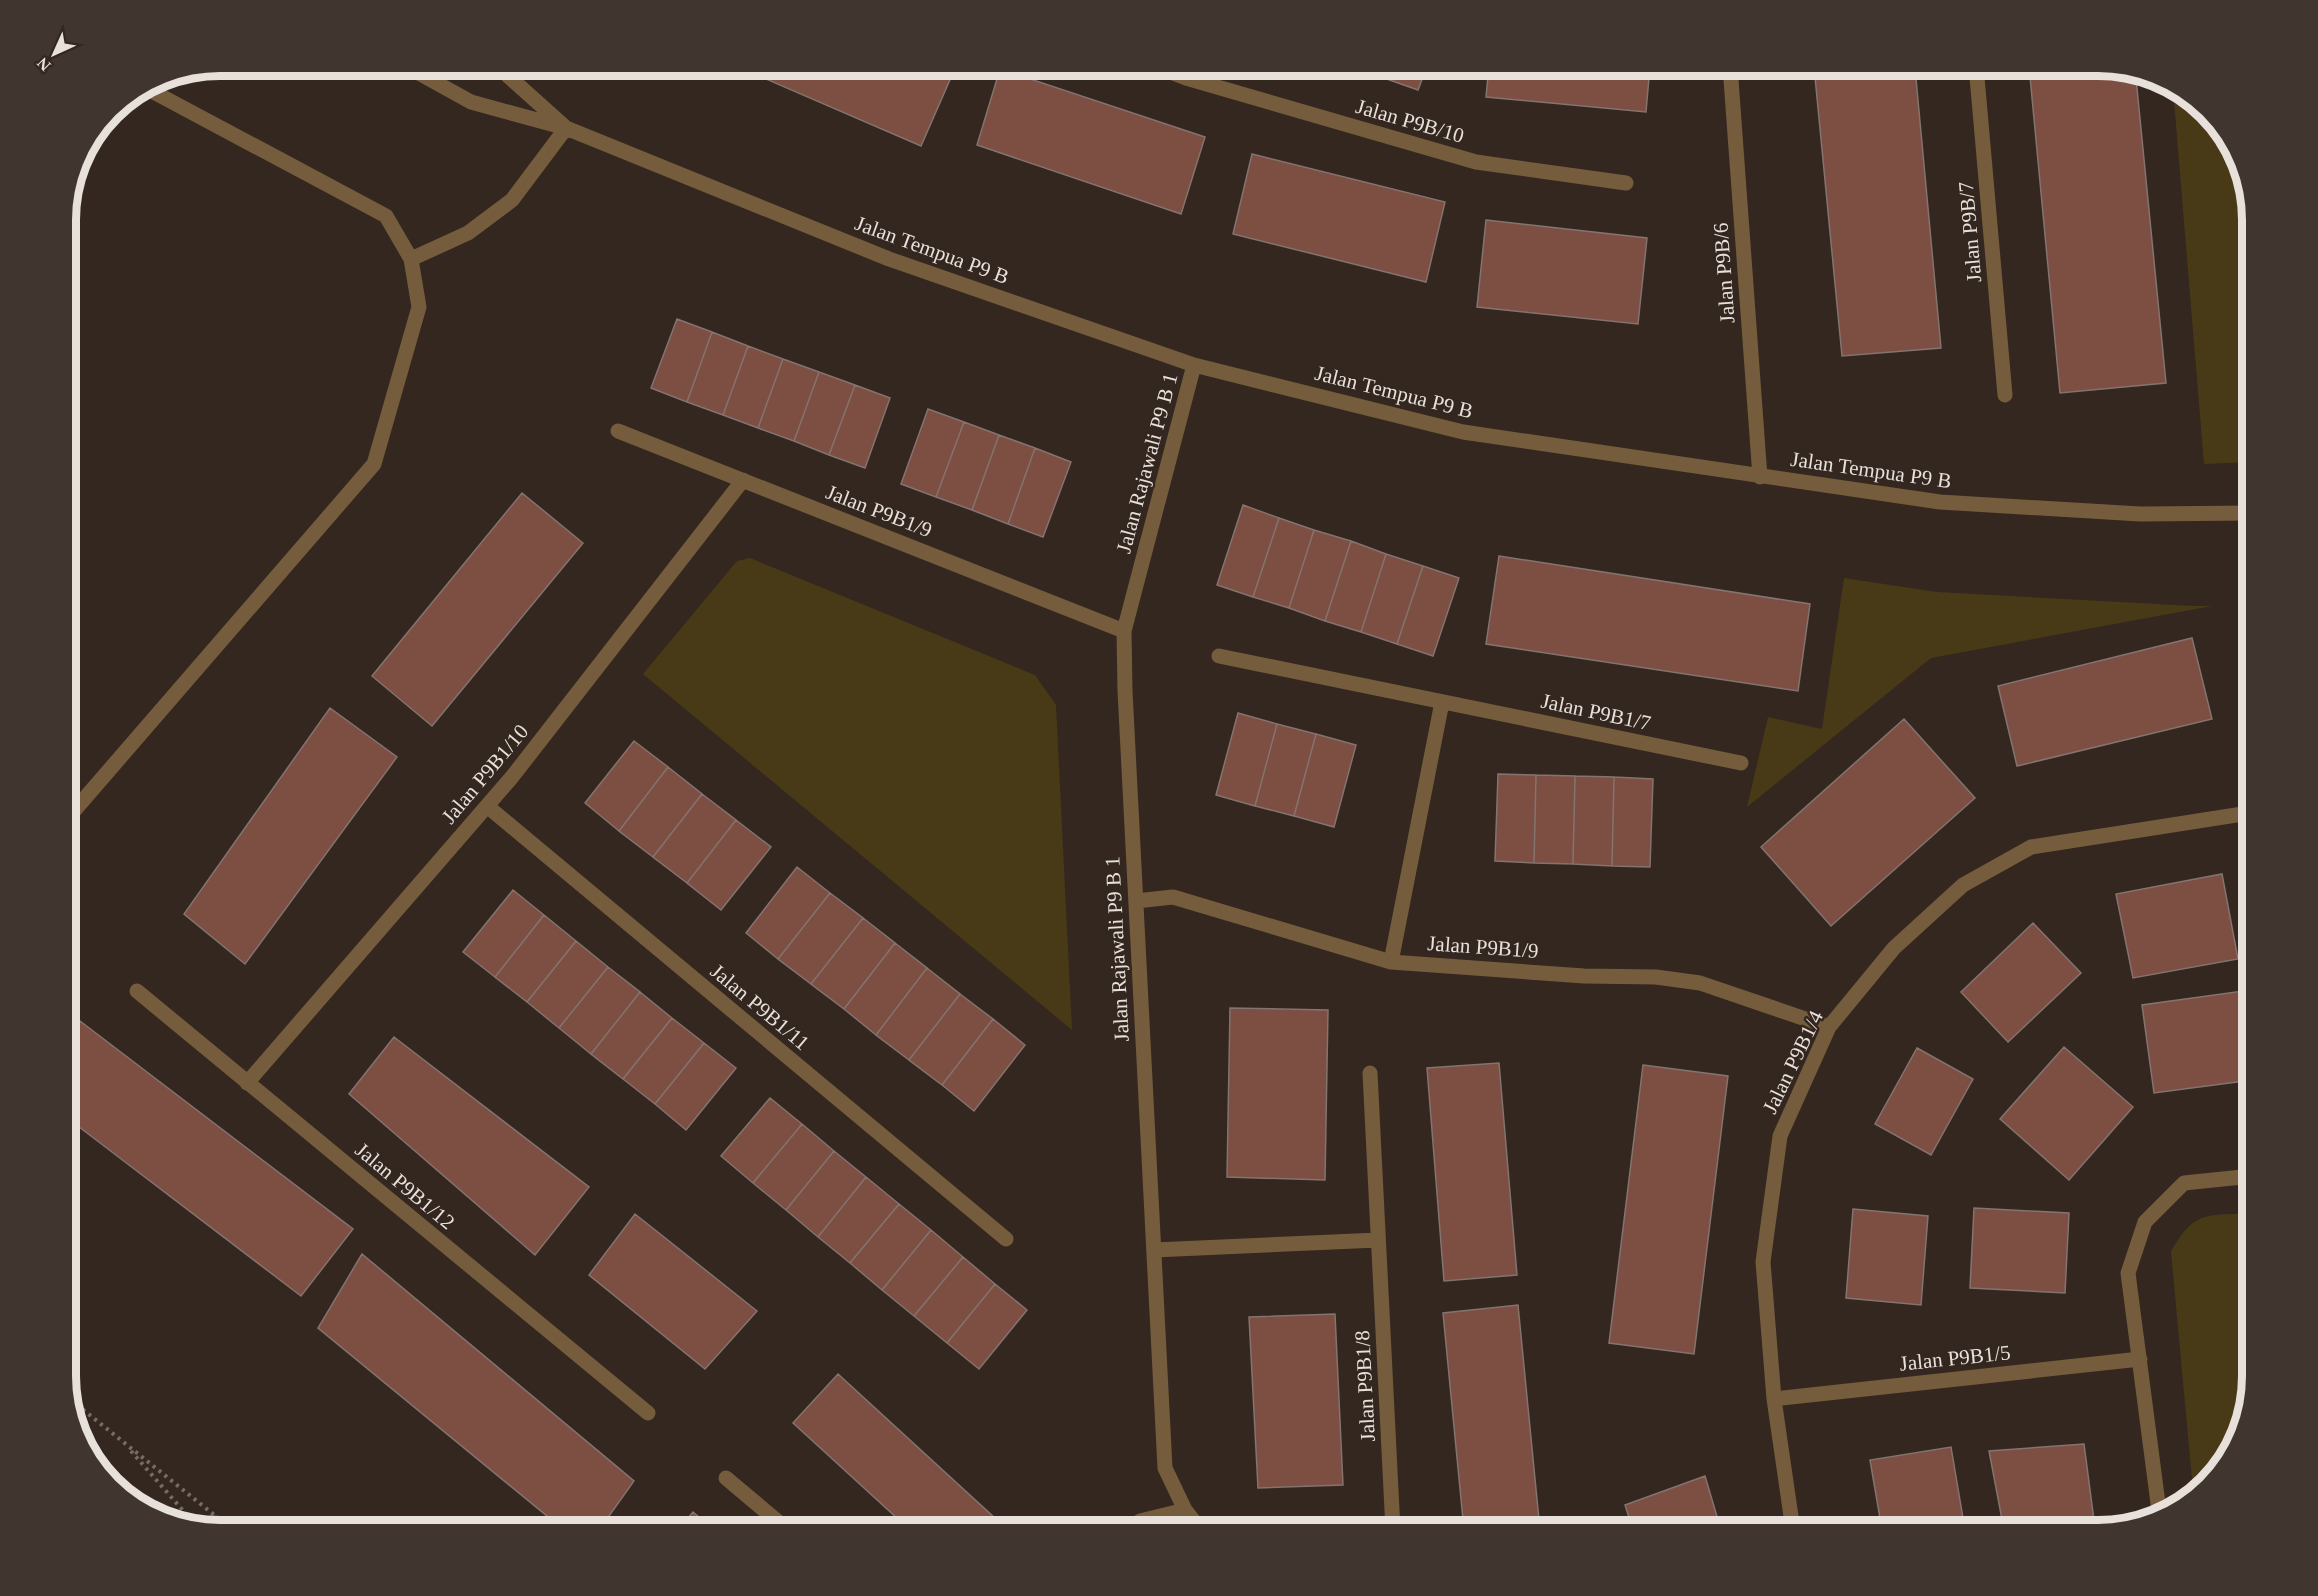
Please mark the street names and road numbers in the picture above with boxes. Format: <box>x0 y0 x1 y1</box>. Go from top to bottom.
street label: Jalan P9B/10 <box>1353 94 1467 148</box>
street label: Jalan P9B/7 <box>1954 181 1986 283</box>
street label: Jalan Tempua P9 B <box>852 211 1012 289</box>
street label: Jalan P9B/6 <box>1709 222 1739 324</box>
street label: Jalan Tempua P9 B <box>1312 361 1476 423</box>
street label: Jalan Rajawali P9 B 1 <box>1111 370 1183 556</box>
street label: Jalan Tempua P9 B <box>1789 447 1953 493</box>
street label: Jalan P9B1/9 <box>823 480 935 542</box>
street label: Jalan P9B1/7 <box>1539 689 1653 735</box>
street label: Jalan P9B1/10 <box>437 720 533 828</box>
street label: Jalan Rajawali P9 B 1 <box>1100 856 1134 1042</box>
street label: Jalan P9B1/9 <box>1427 931 1539 963</box>
street label: Jalan P9B1/11 <box>706 959 814 1055</box>
street label: Jalan P9B1/4 <box>1758 1006 1828 1117</box>
street label: Jalan P9B1/12 <box>351 1138 459 1234</box>
street label: Jalan P9B1/8 <box>1350 1330 1380 1442</box>
street label: Jalan P9B1/5 <box>1898 1340 2012 1376</box>

